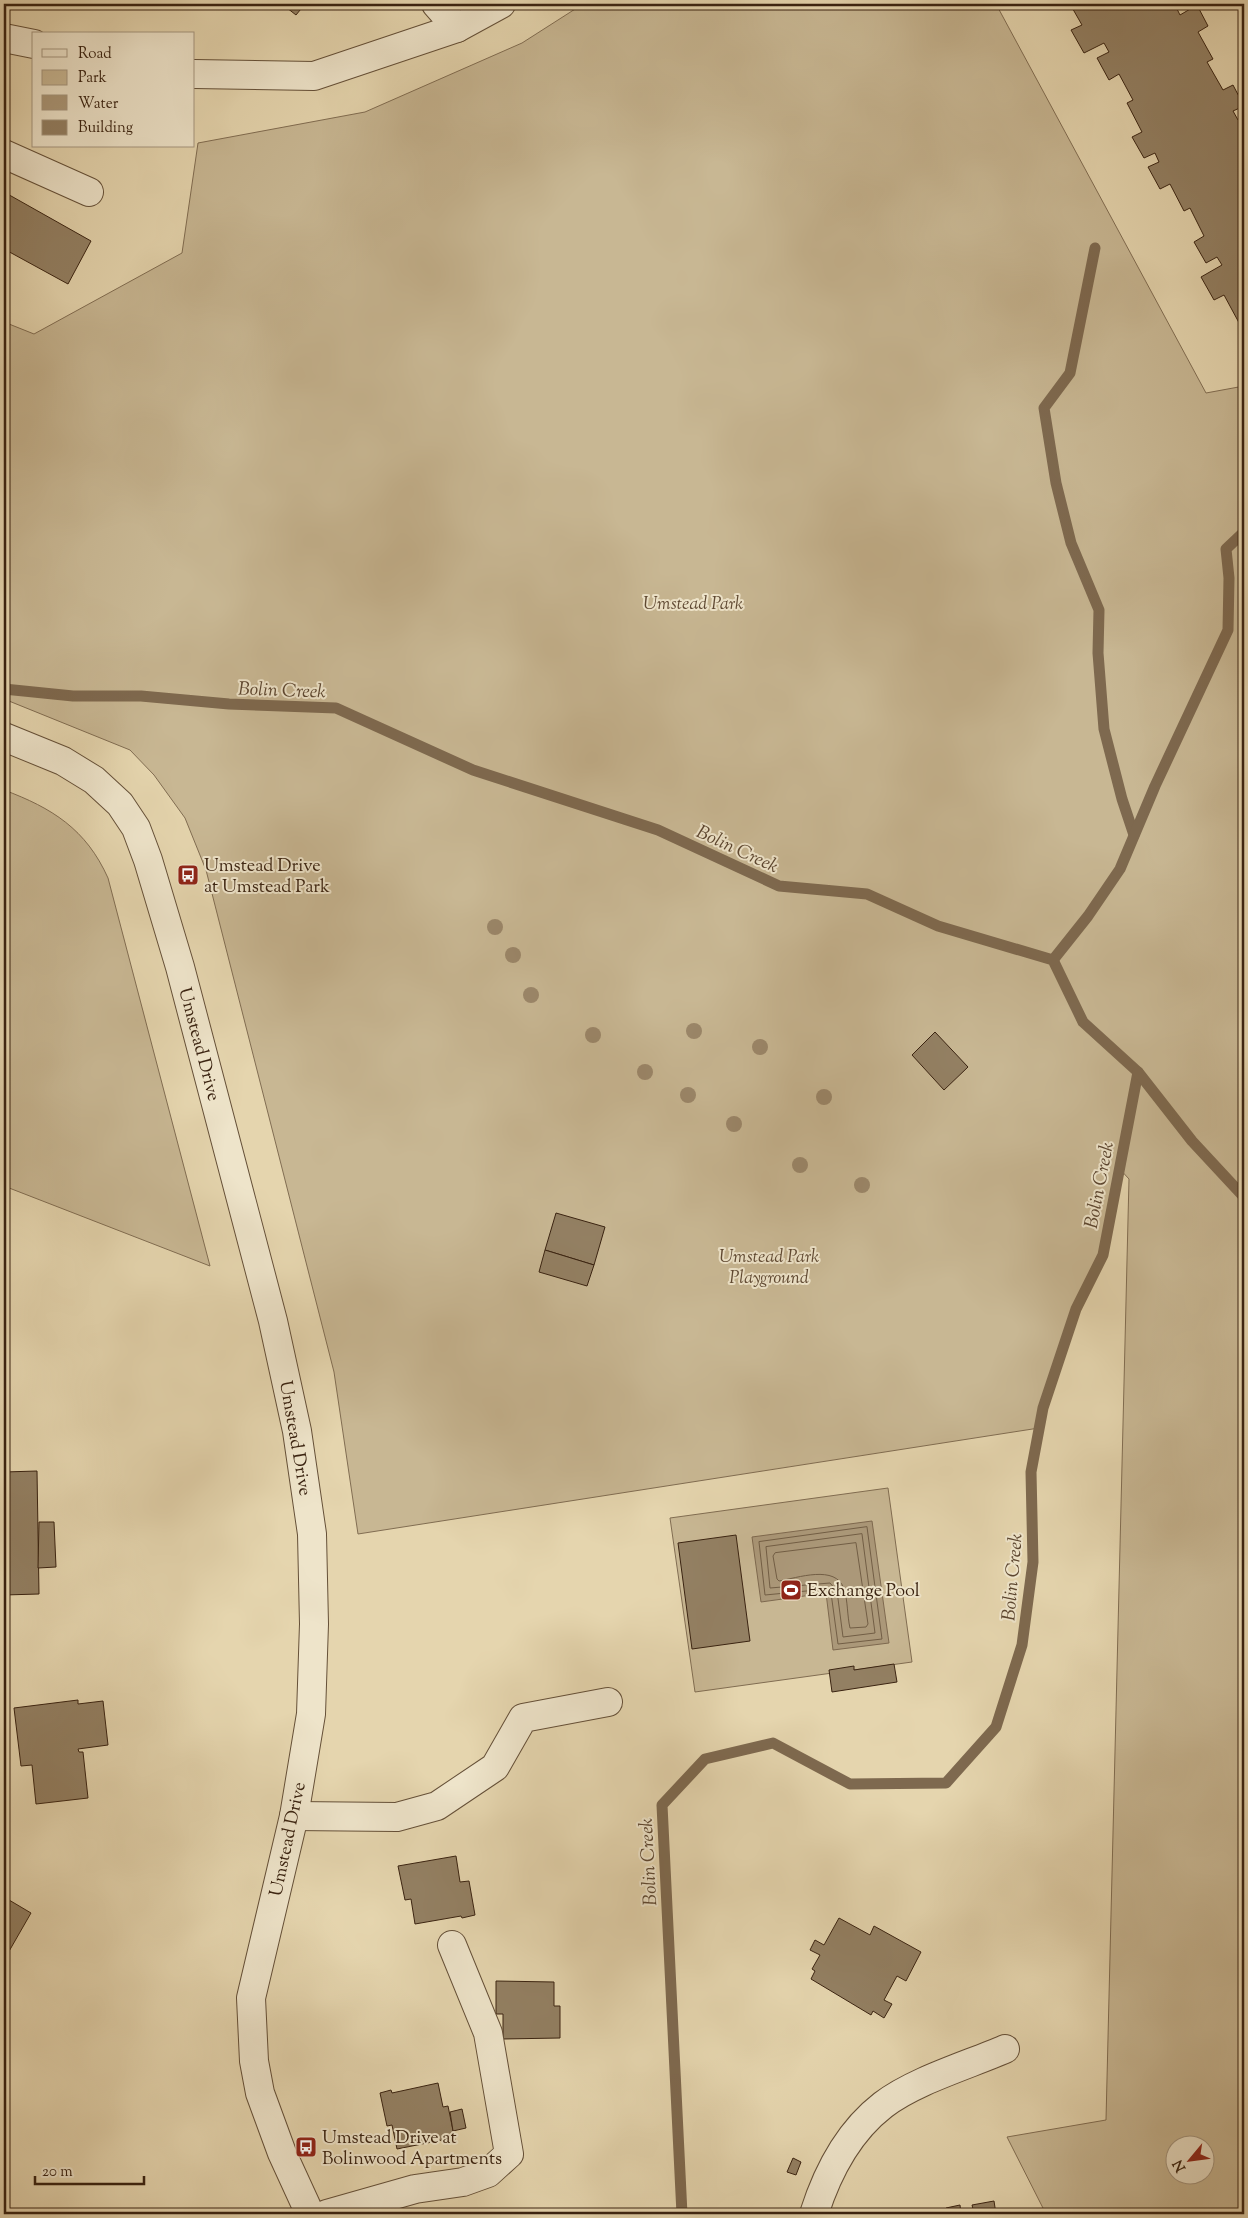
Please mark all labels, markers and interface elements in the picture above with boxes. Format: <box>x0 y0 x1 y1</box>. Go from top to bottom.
legend <box>32 32 195 148</box>
text: Road <box>78 44 112 65</box>
text: Park <box>78 68 107 89</box>
text: Water <box>78 94 119 115</box>
text: Building <box>78 118 133 139</box>
park label: Umstead Park <box>643 592 743 618</box>
water label: Bolin Creek <box>238 676 327 707</box>
water label: Bolin Creek <box>692 820 783 881</box>
place label: Umstead Drive at Umstead Park <box>204 854 330 901</box>
bus stop icon: Umstead Drive at Umstead Park <box>176 863 200 887</box>
street label: Umstead Drive <box>170 985 226 1104</box>
water label: Bolin Creek <box>1079 1139 1122 1231</box>
park label: Umstead Park Playground <box>719 1245 819 1292</box>
street label: Umstead Drive <box>271 1379 317 1498</box>
water label: Bolin Creek <box>996 1532 1031 1622</box>
sports icon: Exchange Pool <box>779 1578 803 1602</box>
place label: Exchange Pool <box>807 1579 920 1605</box>
street label: Umstead Drive <box>264 1780 314 1899</box>
water label: Bolin Creek <box>634 1817 665 1906</box>
place label: Umstead Drive at Bolinwood Apartments <box>322 2126 502 2173</box>
bus stop icon: Umstead Drive at Bolinwood Apartments <box>294 2135 318 2159</box>
north arrow <box>1166 2136 1216 2186</box>
scale bar <box>35 2153 144 2185</box>
text: N <box>1169 2156 1192 2175</box>
text: 20 m <box>42 2162 73 2183</box>

